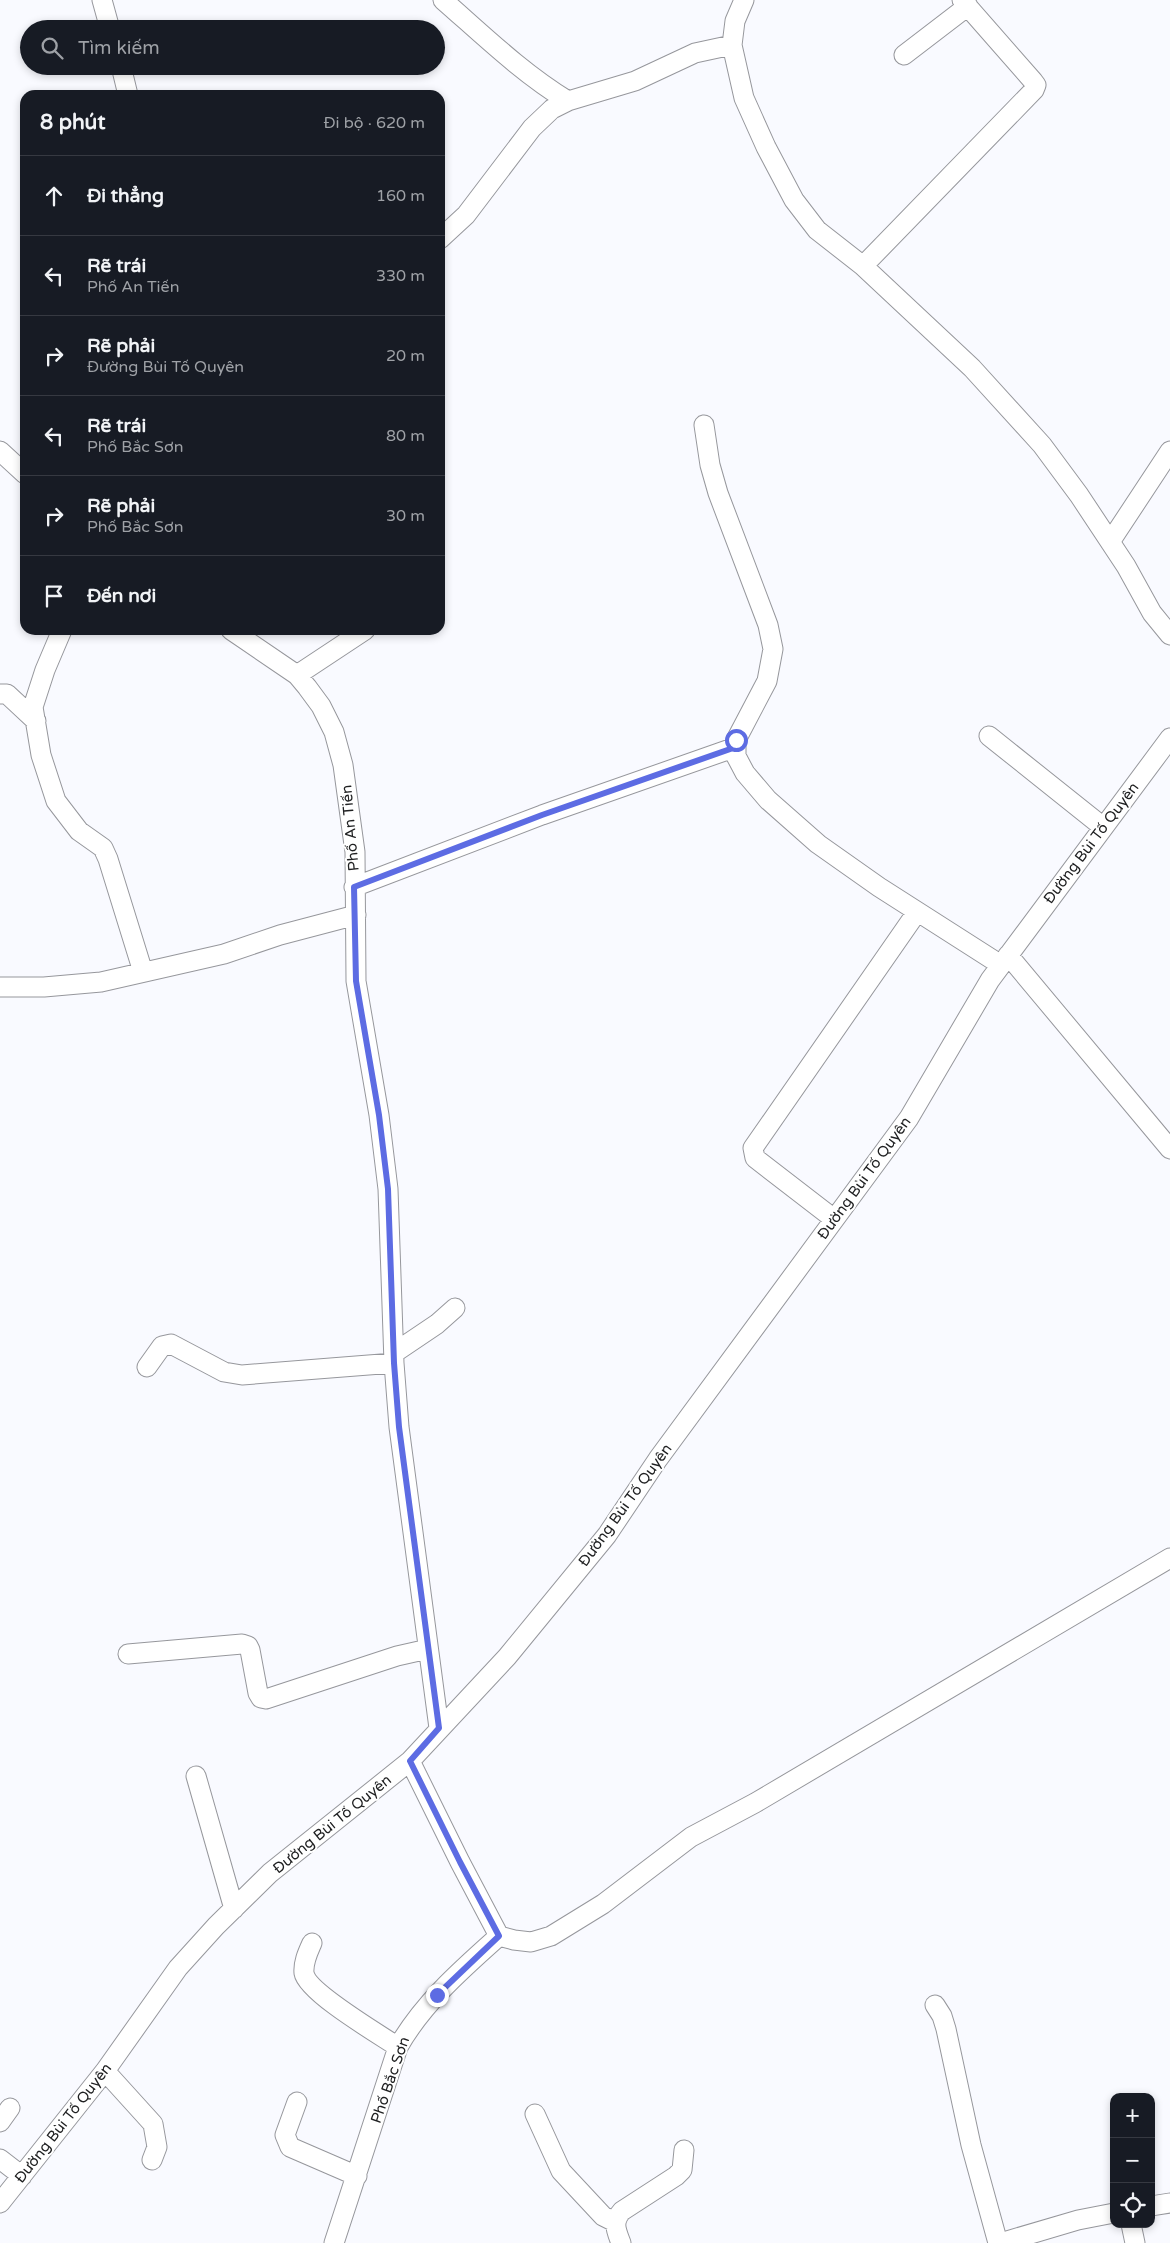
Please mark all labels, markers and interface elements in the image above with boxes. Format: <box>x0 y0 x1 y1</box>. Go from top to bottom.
search box <box>20 20 445 75</box>
icon: search <box>38 34 66 62</box>
text: Tìm kiếm <box>78 37 160 59</box>
text: 8 phút <box>40 110 105 135</box>
text: Đi bộ · 620 m <box>324 113 425 133</box>
icon: ahead <box>40 182 68 210</box>
text: Đi thẳng <box>87 185 164 207</box>
text: 160 m <box>376 186 425 206</box>
text: Rẽ trái <box>87 255 146 277</box>
icon: left <box>40 262 68 290</box>
text: 330 m <box>376 266 425 286</box>
text: Phố An Tiến <box>87 277 179 297</box>
text: Rẽ phải <box>87 335 155 357</box>
icon: right <box>40 342 68 370</box>
text: 20 m <box>386 346 425 366</box>
text: Đường Bùi Tố Quyên <box>87 357 244 377</box>
text: Rẽ trái <box>87 415 146 437</box>
icon: left <box>40 422 68 450</box>
text: 80 m <box>386 426 425 446</box>
text: Phố Bắc Sơn <box>87 437 183 457</box>
text: Rẽ phải <box>87 495 155 517</box>
icon: right <box>40 502 68 530</box>
text: 30 m <box>386 506 425 526</box>
text: Phố Bắc Sơn <box>87 517 183 537</box>
icon: arrive <box>40 582 68 610</box>
text: Đến nơi <box>87 585 156 607</box>
route start <box>725 729 748 752</box>
street label: Đường Bùi Tố Quyên <box>1040 779 1142 907</box>
street label: Phố An Tiến <box>337 784 363 872</box>
street label: Đường Bùi Tố Quyên <box>813 1113 915 1243</box>
street label: Đường Bùi Tố Quyên <box>574 1440 676 1570</box>
street label: Đường Bùi Tố Quyên <box>269 1771 395 1877</box>
route end <box>426 1984 449 2007</box>
street label: Phố Bắc Sơn <box>367 2034 413 2126</box>
street label: Đường Bùi Tố Quyên <box>11 2059 115 2187</box>
map controls <box>1110 2093 1155 2228</box>
button: + <box>1110 2093 1155 2138</box>
button: − <box>1110 2138 1155 2183</box>
button: locate <box>1110 2183 1155 2228</box>

